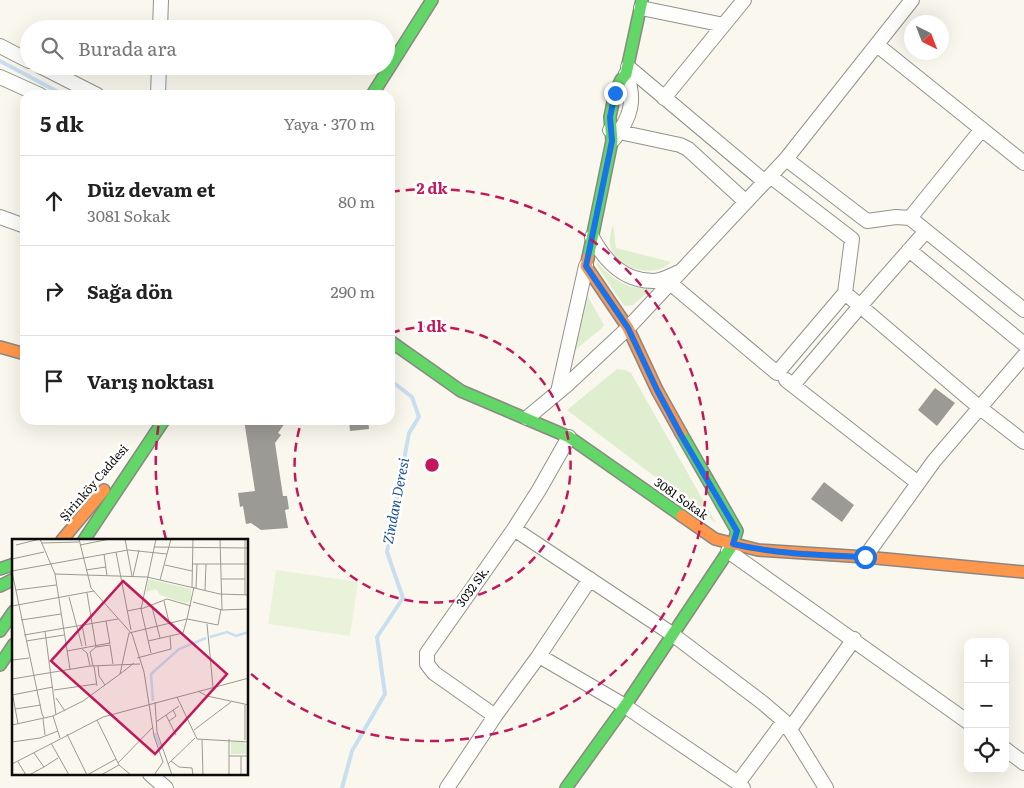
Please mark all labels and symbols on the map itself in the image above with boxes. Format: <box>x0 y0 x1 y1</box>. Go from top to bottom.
north arrow <box>904 15 949 60</box>
route end <box>604 82 627 105</box>
text: 2 dk <box>416 176 448 199</box>
text: 1 dk <box>417 314 447 337</box>
street label: Şirinköy Caddesi <box>55 440 132 525</box>
water label: Zindan Deresi <box>377 455 413 546</box>
centre of rings <box>423 456 441 474</box>
street label: 3081 Sokak <box>651 473 713 524</box>
inset map <box>12 539 249 776</box>
route start <box>854 546 877 569</box>
street label: 3032 Sk. <box>451 562 493 610</box>

